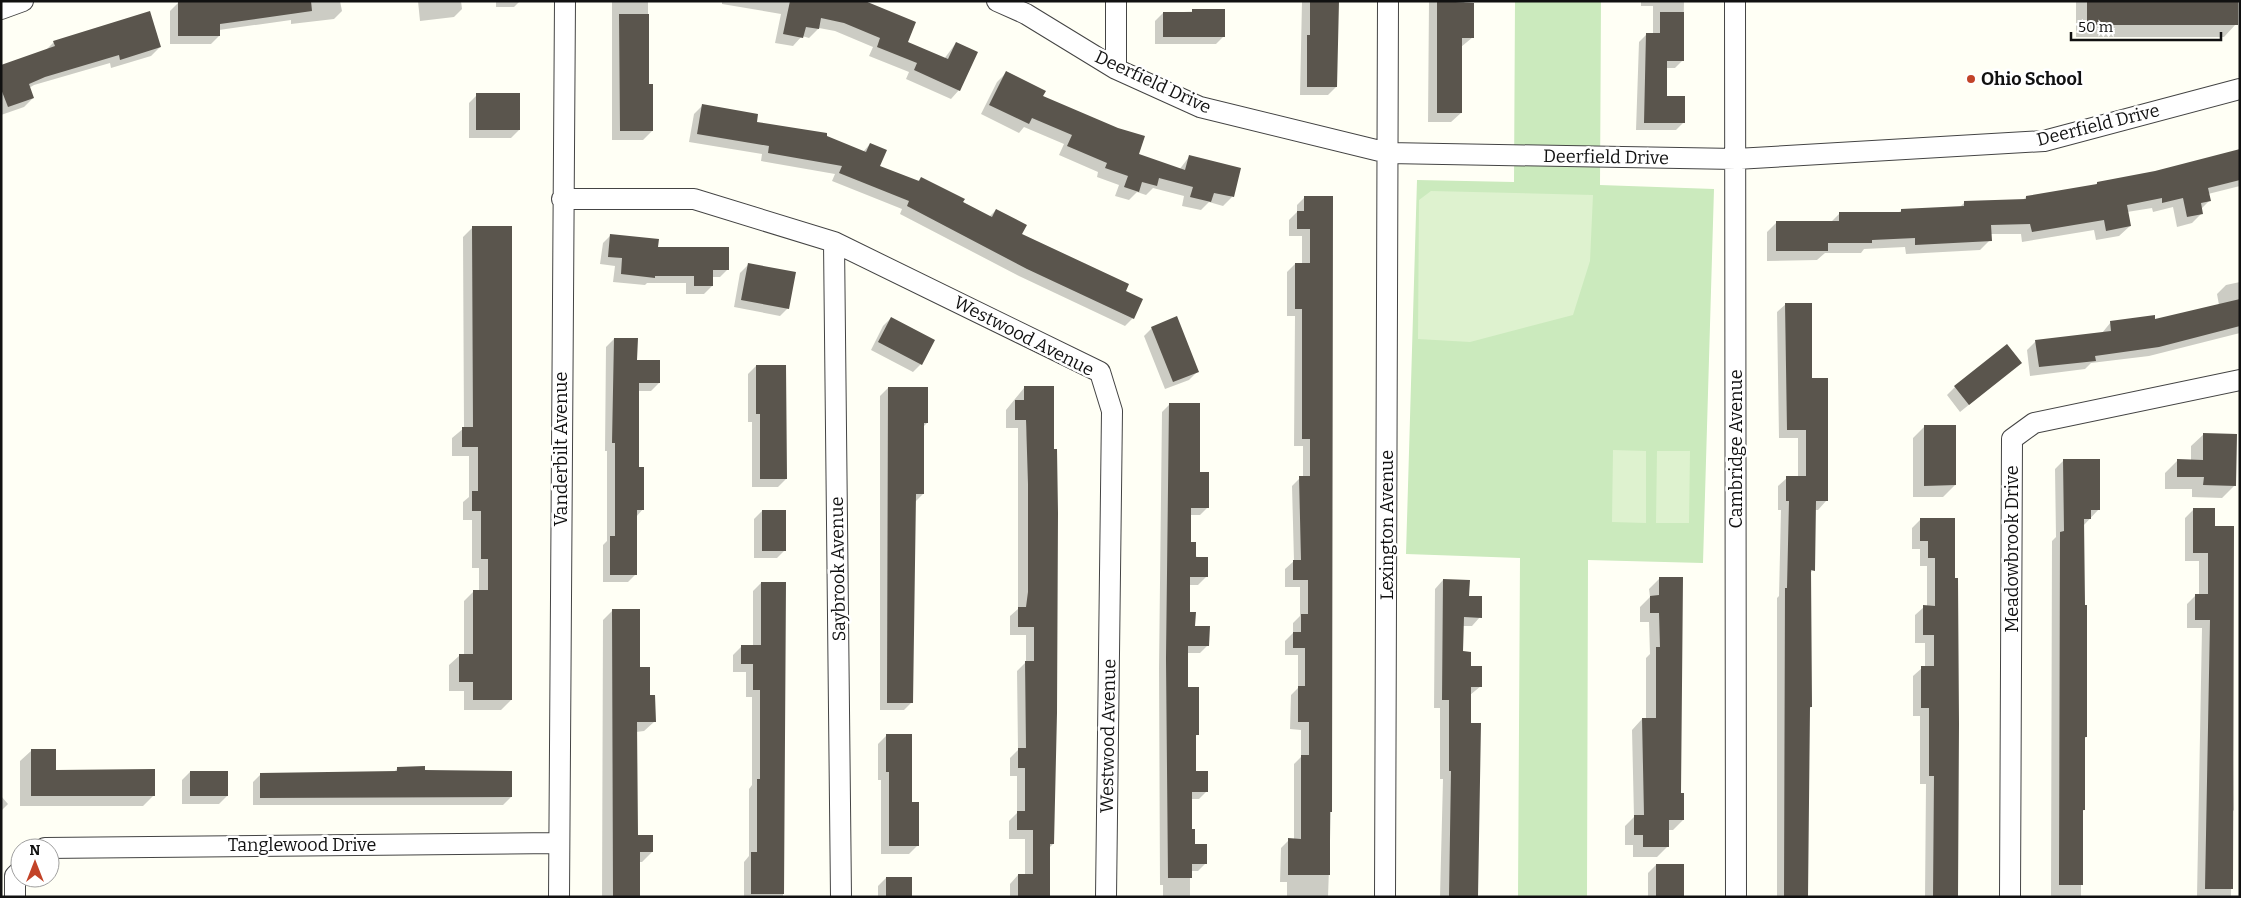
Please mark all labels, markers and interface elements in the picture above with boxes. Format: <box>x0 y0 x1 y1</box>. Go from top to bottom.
scale bar <box>2071 10 2221 42</box>
text: 50 m <box>2078 18 2114 36</box>
street label: Deerfield Drive <box>1091 45 1215 119</box>
place label: Ohio School <box>1981 68 2083 90</box>
marker: Ohio School <box>1965 73 1977 85</box>
street label: Deerfield Drive <box>2034 99 2162 151</box>
street label: Deerfield Drive <box>1543 145 1669 169</box>
street label: Westwood Avenue <box>950 291 1098 381</box>
street label: Cambridge Avenue <box>1725 370 1747 528</box>
street label: Vanderbilt Avenue <box>550 372 572 526</box>
street label: Lexington Avenue <box>1376 450 1398 600</box>
street label: Meadowbrook Drive <box>2001 465 2023 633</box>
street label: Saybrook Avenue <box>826 496 850 642</box>
street label: Westwood Avenue <box>1096 659 1120 813</box>
street label: Tanglewood Drive <box>228 834 376 856</box>
north arrow <box>10 838 60 888</box>
text: N <box>30 842 41 859</box>

